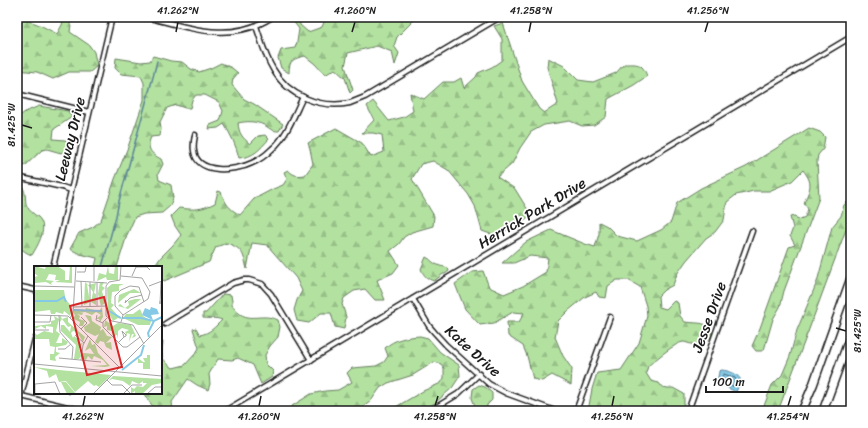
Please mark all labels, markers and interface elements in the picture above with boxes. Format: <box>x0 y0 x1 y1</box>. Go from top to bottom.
text: 41.262°N <box>157 2 199 20</box>
text: 41.260°N <box>334 2 376 20</box>
text: 41.258°N <box>510 2 552 20</box>
text: 41.256°N <box>687 2 729 20</box>
street label: Leeway Drive <box>47 94 93 184</box>
text: 81.425°W <box>3 103 21 147</box>
street label: Herrick Park Drive <box>473 170 592 256</box>
inset map <box>34 266 162 394</box>
street label: Jesse Drive <box>684 277 734 357</box>
text: 81.425°W <box>849 309 867 353</box>
street label: Kate Drive <box>439 318 507 384</box>
scale bar <box>706 368 783 394</box>
text: 100 m <box>712 371 745 393</box>
text: 41.262°N <box>62 408 104 426</box>
text: 41.260°N <box>238 408 280 426</box>
text: 41.258°N <box>414 408 456 426</box>
text: 41.256°N <box>591 408 633 426</box>
text: 41.254°N <box>767 408 810 426</box>

